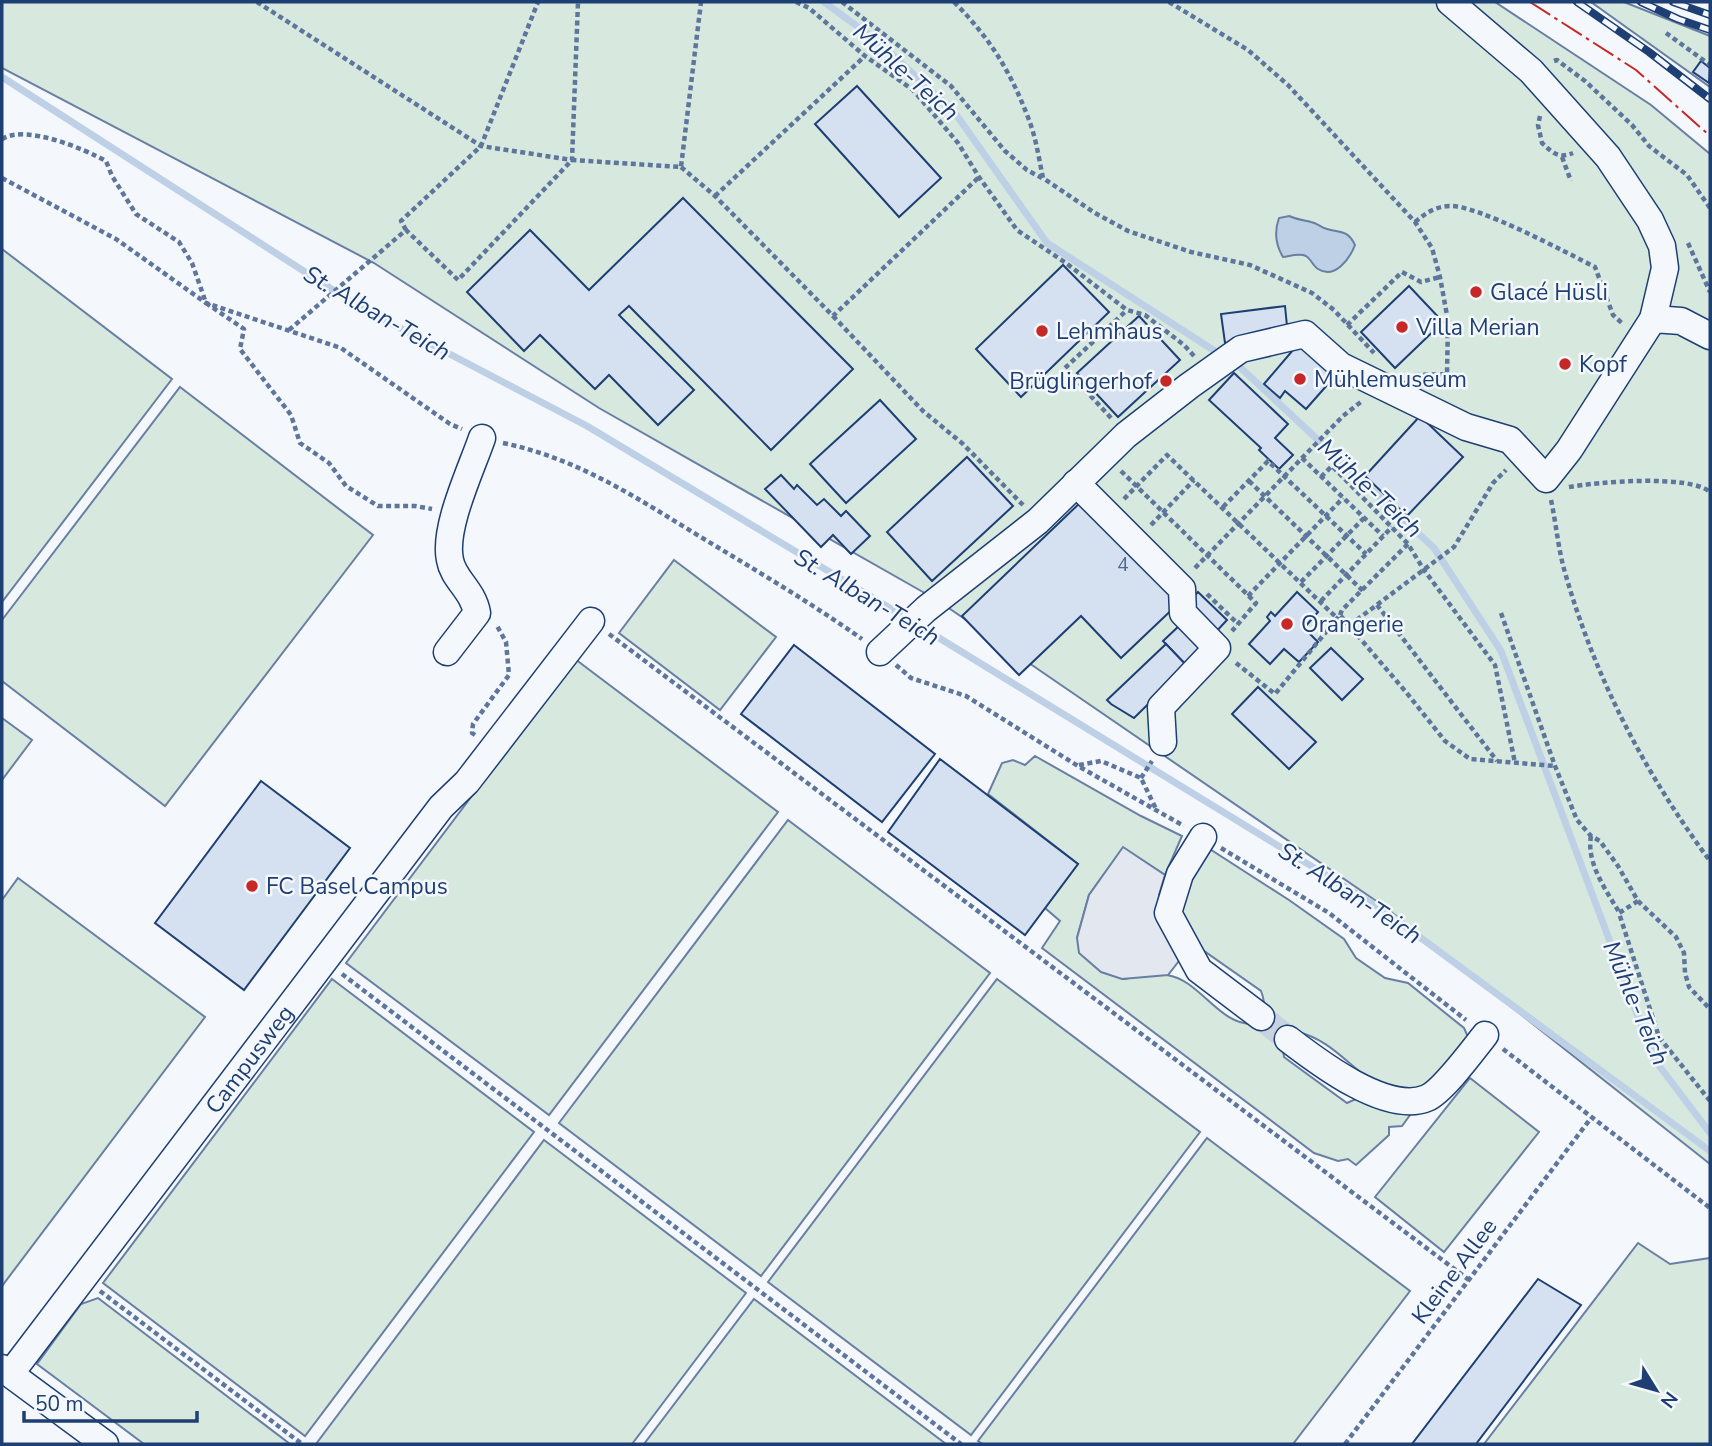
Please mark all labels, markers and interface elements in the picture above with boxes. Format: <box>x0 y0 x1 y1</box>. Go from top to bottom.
water label: Mühle-Teich <box>846 16 966 128</box>
water label: St. Alban-Teich <box>298 258 456 368</box>
place label: Glacé Hüsli <box>1490 277 1608 308</box>
marker: Glacé Hüsli <box>1468 284 1484 300</box>
place label: Villa Merian <box>1415 312 1540 343</box>
place label: Lehmhaus <box>1056 316 1163 347</box>
marker: Villa Merian <box>1394 319 1410 335</box>
marker: Lehmhaus <box>1034 323 1050 339</box>
place label: Kopf <box>1579 349 1627 380</box>
marker: Kopf <box>1557 356 1573 372</box>
place label: Mühlemuseum <box>1314 364 1467 395</box>
place label: Brüglingerhof <box>1009 366 1152 397</box>
marker: Mühlemuseum <box>1292 371 1308 387</box>
marker: Brüglingerhof <box>1158 373 1174 389</box>
water label: Mühle-Teich <box>1311 431 1429 545</box>
water label: St. Alban-Teich <box>788 541 946 653</box>
house number: 4 <box>1117 552 1129 578</box>
place label: Orangerie <box>1301 609 1404 640</box>
marker: Orangerie <box>1279 616 1295 632</box>
water label: St. Alban-Teich <box>1272 835 1428 951</box>
place label: FC Basel Campus <box>266 871 448 902</box>
marker: FC Basel Campus <box>244 878 260 894</box>
water label: Mühle-Teich <box>1595 936 1677 1070</box>
street label: Campusweg <box>198 999 301 1120</box>
street label: Kleine Allee <box>1405 1212 1504 1330</box>
north arrow <box>1621 1355 1691 1425</box>
scale bar <box>24 1380 198 1424</box>
text: N <box>1654 1386 1683 1413</box>
text: 50 m <box>35 1390 84 1418</box>

